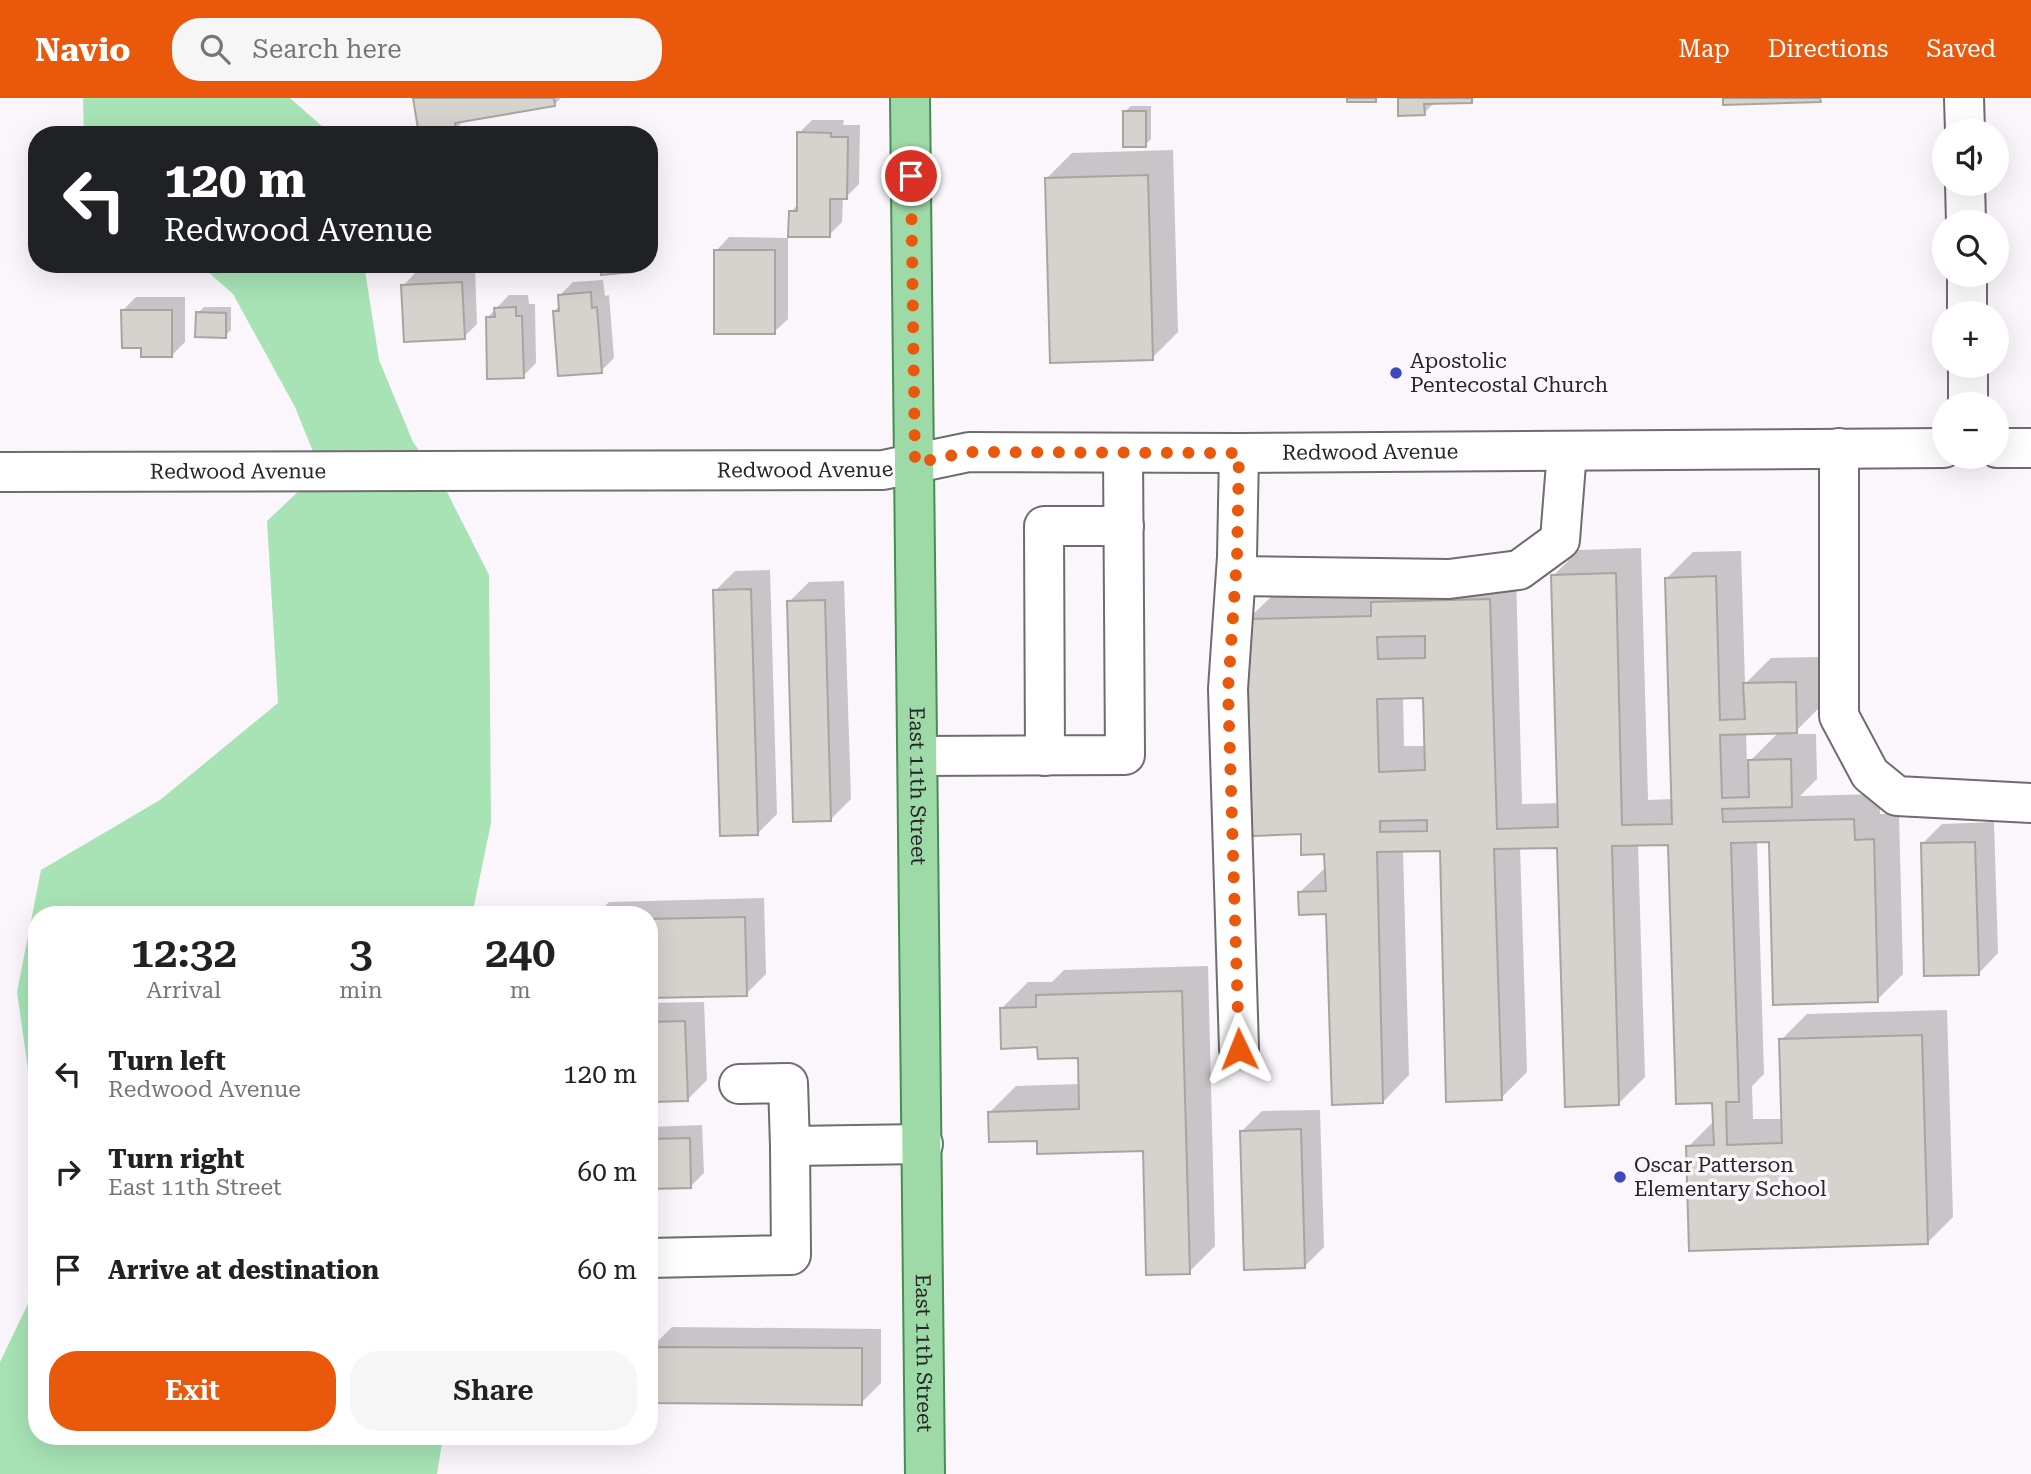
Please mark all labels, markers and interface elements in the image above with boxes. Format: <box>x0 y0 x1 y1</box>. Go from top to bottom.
search box <box>172 18 662 81</box>
text: Navio <box>35 30 130 69</box>
icon: search <box>196 30 234 68</box>
text: Search here <box>252 34 401 64</box>
text: Map <box>1678 35 1730 63</box>
text: Directions <box>1768 35 1888 63</box>
text: Saved <box>1926 35 1996 63</box>
map controls <box>1932 119 2009 469</box>
button: sound <box>1932 119 2009 196</box>
pin <box>881 146 941 206</box>
text: 120 m <box>164 152 306 209</box>
icon: left <box>49 154 140 245</box>
icon: arrive <box>892 157 930 195</box>
button: search <box>1932 210 2009 287</box>
text: Redwood Avenue <box>164 211 432 249</box>
button: + <box>1932 301 2009 378</box>
place label: Apostolic Pentecostal Church <box>1410 349 1609 397</box>
marker: Apostolic Pentecostal Church <box>1388 365 1404 381</box>
button: − <box>1932 392 2009 469</box>
street label: Redwood Avenue <box>1282 439 1458 465</box>
street label: Redwood Avenue <box>717 456 895 482</box>
street label: Redwood Avenue <box>150 459 326 484</box>
street label: East 11th Street <box>905 706 930 866</box>
text: 12:32 <box>130 928 237 977</box>
text: 3 <box>349 928 373 977</box>
text: 240 <box>485 928 556 977</box>
text: Arrival <box>146 977 221 1004</box>
text: min <box>339 977 383 1004</box>
text: m <box>510 977 531 1004</box>
position arrow <box>1202 1012 1276 1086</box>
text: Turn left <box>108 1046 226 1076</box>
icon: left <box>49 1055 87 1093</box>
text: 120 m <box>563 1059 637 1089</box>
text: Redwood Avenue <box>108 1076 301 1103</box>
text: Turn right <box>108 1144 244 1174</box>
icon: right <box>49 1153 87 1191</box>
place label: Oscar Patterson Elementary School <box>1634 1153 1827 1201</box>
text: 60 m <box>578 1157 637 1187</box>
marker: Oscar Patterson Elementary School <box>1612 1169 1628 1185</box>
text: East 11th Street <box>108 1174 282 1201</box>
icon: arrive <box>49 1251 87 1289</box>
text: Arrive at destination <box>108 1255 379 1285</box>
text: 60 m <box>578 1255 637 1285</box>
street label: East 11th Street <box>911 1273 937 1433</box>
button: Exit <box>49 1351 336 1431</box>
button: Share <box>350 1351 637 1431</box>

